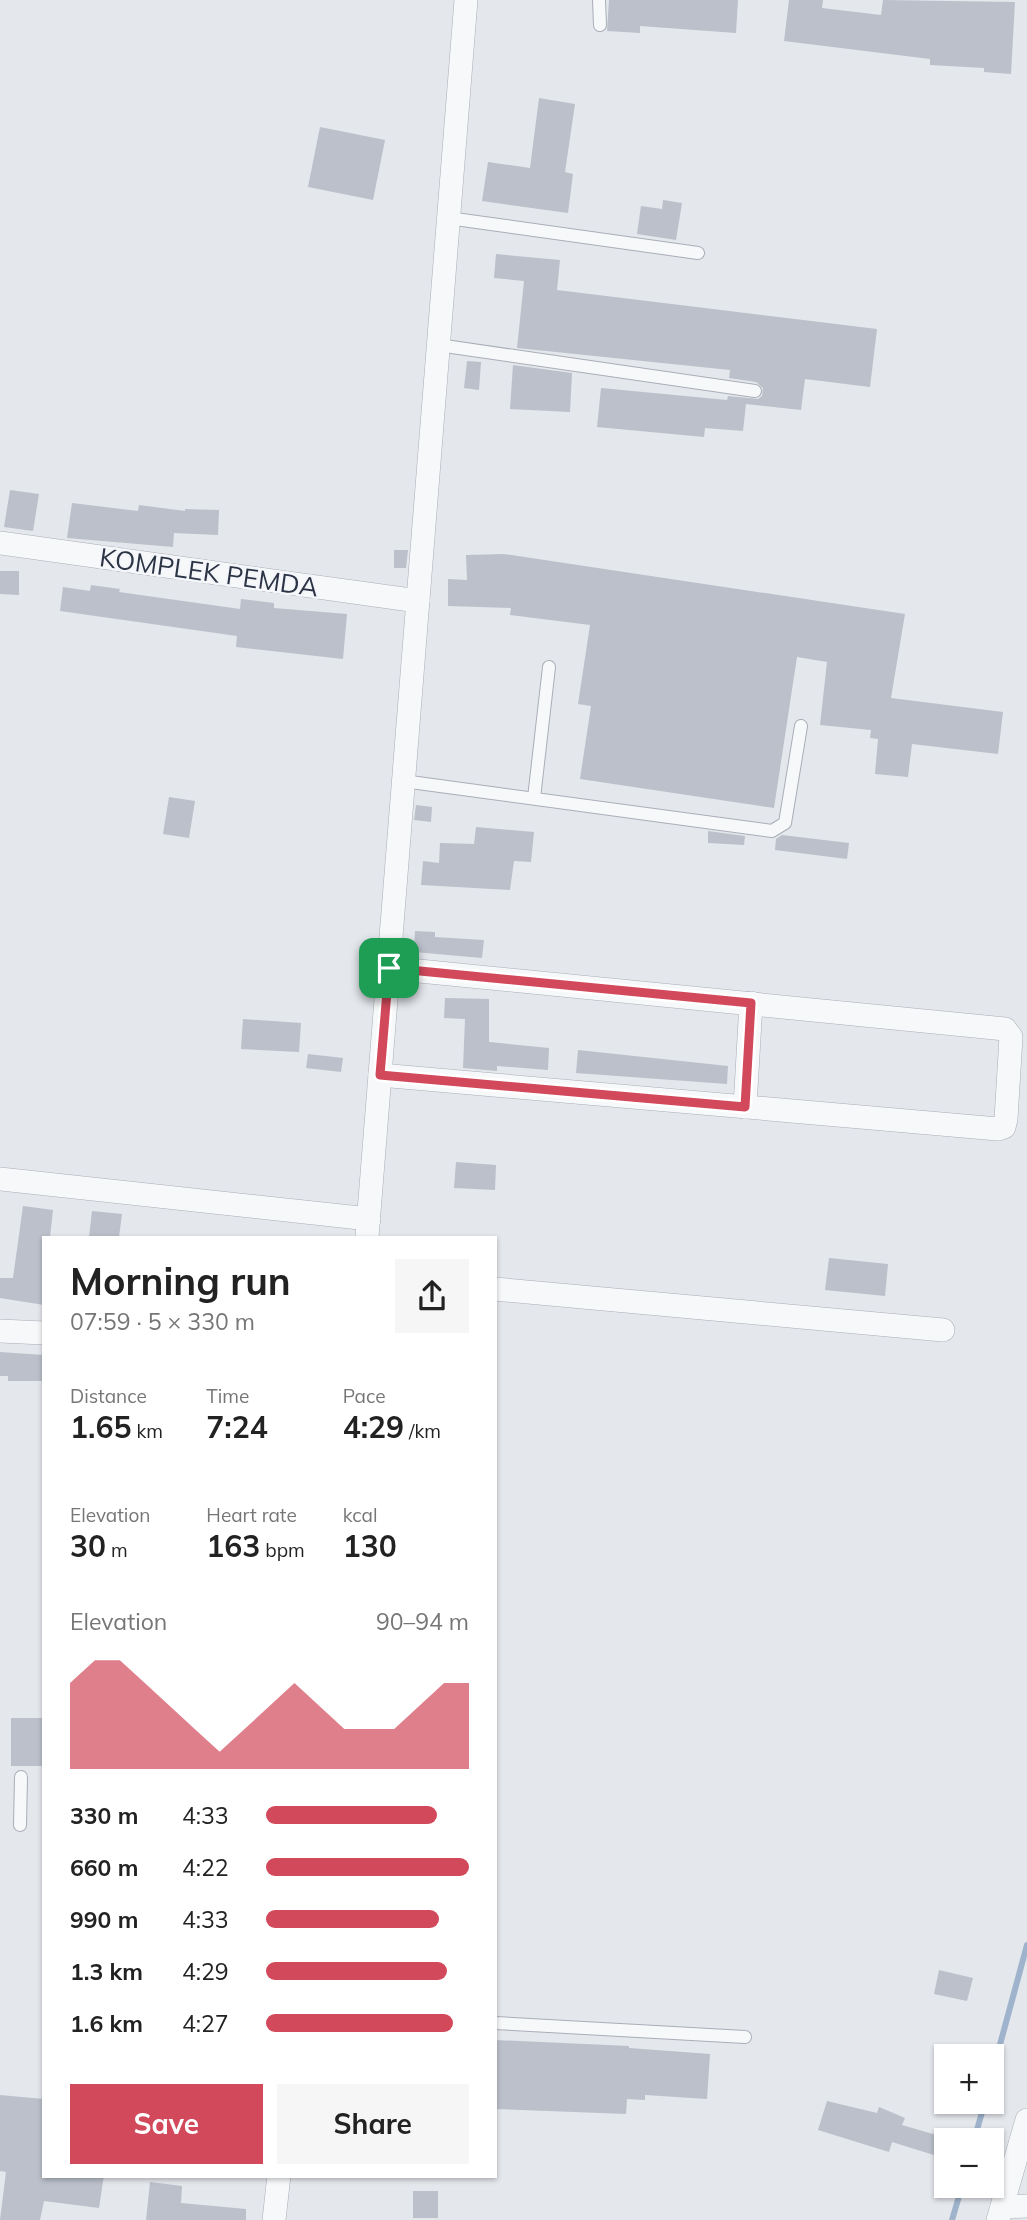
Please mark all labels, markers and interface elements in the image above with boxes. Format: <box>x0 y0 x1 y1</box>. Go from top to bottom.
street label: KOMPLEK PEMDA <box>98 540 320 604</box>
pin <box>359 938 419 998</box>
icon: arrive <box>370 949 408 987</box>
text: Morning run <box>70 1257 291 1305</box>
button: share <box>395 1259 469 1333</box>
text: 07:59 · 5 × 330 m <box>70 1307 255 1336</box>
text: Distance <box>70 1384 147 1408</box>
text: Time <box>206 1384 249 1408</box>
text: Pace <box>343 1384 386 1408</box>
text: 1.65 <box>70 1408 131 1446</box>
text: 7:24 <box>206 1408 268 1446</box>
text: 4:29 <box>343 1408 404 1446</box>
text: km <box>131 1419 163 1443</box>
text: /km <box>404 1419 441 1443</box>
text: Elevation <box>70 1503 150 1527</box>
text: Heart rate <box>206 1503 297 1527</box>
text: kcal <box>343 1503 377 1527</box>
text: 30 <box>70 1527 106 1565</box>
text: 163 <box>206 1527 260 1565</box>
text: 130 <box>343 1527 397 1565</box>
text: m <box>106 1538 128 1562</box>
text: bpm <box>260 1538 305 1562</box>
text: Elevation <box>70 1607 167 1636</box>
text: 90–94 m <box>376 1607 469 1636</box>
text: 330 m <box>70 1801 138 1830</box>
text: 4:33 <box>182 1801 229 1830</box>
text: 660 m <box>70 1853 138 1882</box>
text: 4:22 <box>182 1853 229 1882</box>
text: 990 m <box>70 1905 138 1934</box>
text: 4:33 <box>182 1905 229 1934</box>
text: 1.3 km <box>70 1957 143 1986</box>
text: 4:29 <box>182 1957 229 1986</box>
text: 1.6 km <box>70 2009 143 2038</box>
text: 4:27 <box>182 2009 229 2038</box>
map controls <box>934 2044 1004 2198</box>
button: + <box>934 2044 1004 2114</box>
button: Save <box>70 2084 263 2164</box>
button: Share <box>277 2084 469 2164</box>
button: − <box>934 2128 1004 2198</box>

